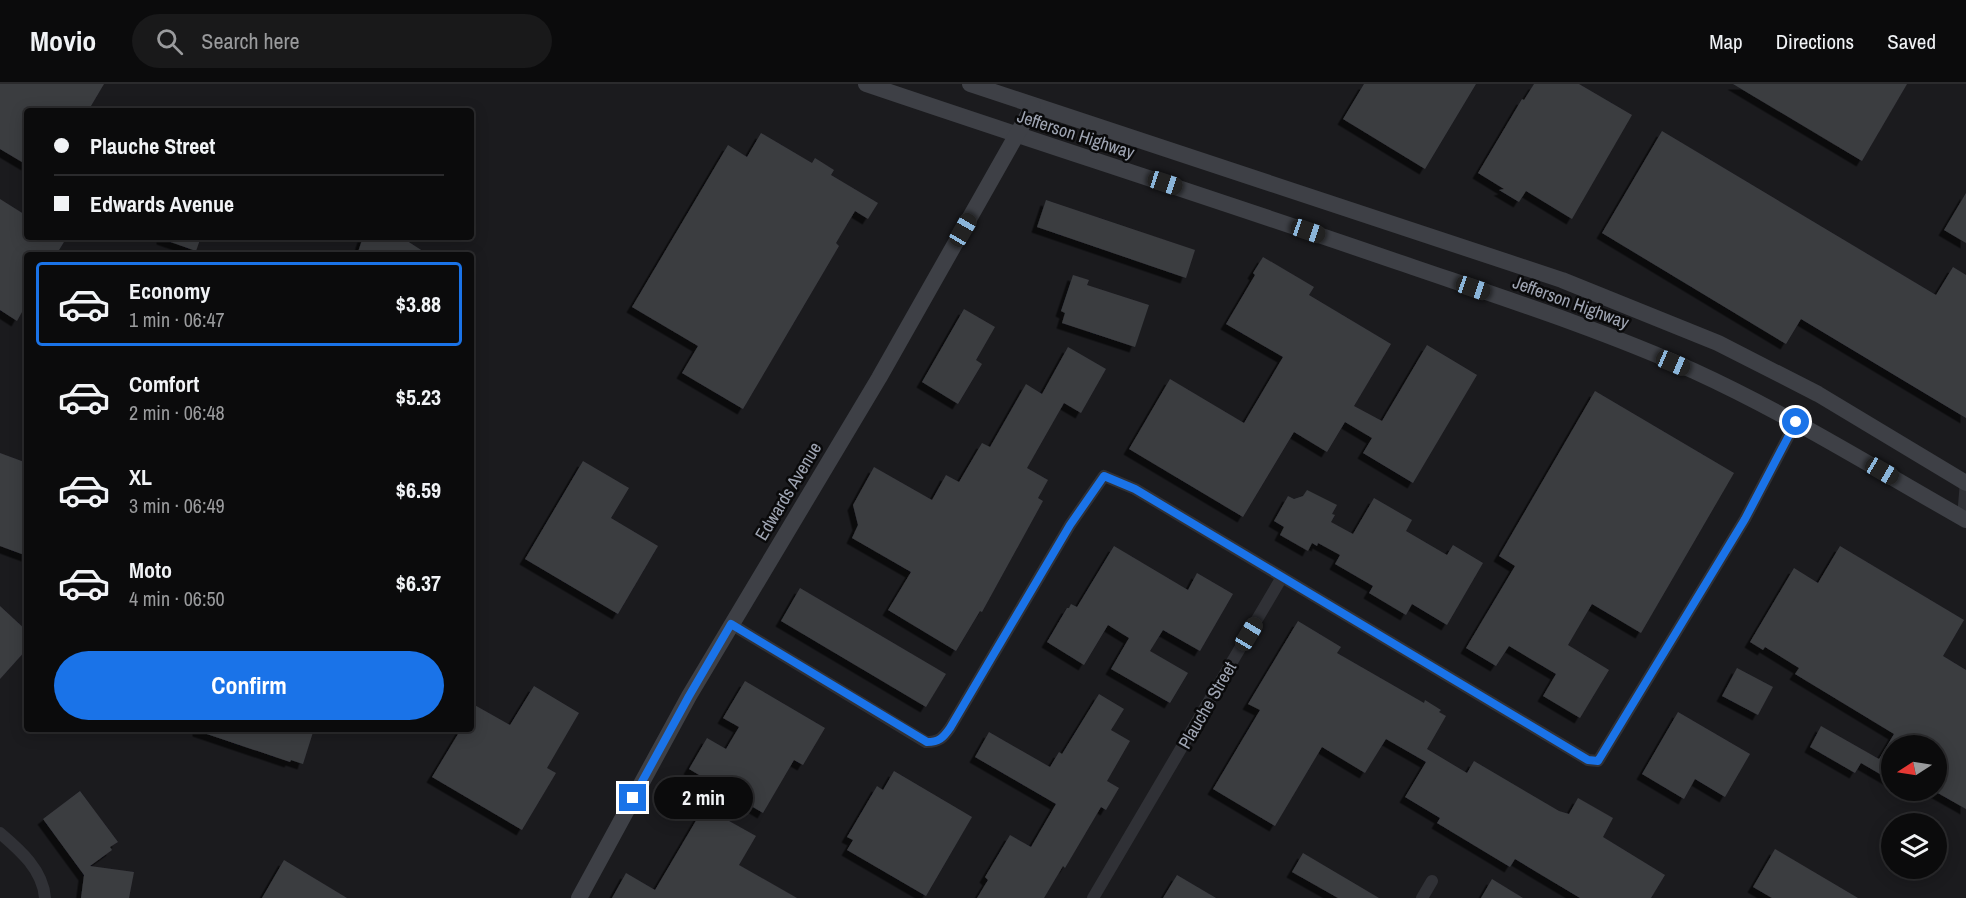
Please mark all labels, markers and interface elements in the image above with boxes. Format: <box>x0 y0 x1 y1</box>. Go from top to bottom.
search box <box>132 14 552 68</box>
text: Movio <box>30 22 96 60</box>
icon: search <box>153 25 186 58</box>
text: Search here <box>201 26 300 56</box>
text: Map <box>1709 27 1743 56</box>
text: Directions <box>1776 27 1854 56</box>
text: Saved <box>1887 27 1936 56</box>
street label: Jefferson Highway <box>1014 103 1138 165</box>
text: Plauche Street <box>90 131 215 161</box>
car <box>1145 169 1185 197</box>
text: Edwards Avenue <box>90 189 234 219</box>
car <box>946 210 980 250</box>
car <box>1288 217 1328 245</box>
street label: Jefferson Highway <box>1509 269 1633 335</box>
car <box>1453 274 1493 302</box>
text: Economy <box>129 276 210 306</box>
icon: car <box>57 277 111 331</box>
text: $3.88 <box>396 289 441 319</box>
text: 1 min · 06:47 <box>129 306 225 333</box>
car <box>1653 348 1693 378</box>
text: Comfort <box>129 369 199 399</box>
icon: car <box>57 370 111 424</box>
text: $5.23 <box>396 382 441 412</box>
text: 2 min · 06:48 <box>129 399 225 426</box>
route start <box>1782 408 1809 435</box>
street label: Edwards Avenue <box>749 437 827 545</box>
car <box>1862 454 1902 488</box>
text: XL <box>129 462 152 492</box>
icon: car <box>57 463 111 517</box>
text: $6.59 <box>396 475 441 505</box>
text: 3 min · 06:49 <box>129 492 225 519</box>
text: Moto <box>129 555 172 585</box>
icon: car <box>57 556 111 610</box>
text: $6.37 <box>396 568 441 598</box>
text: 4 min · 06:50 <box>129 585 225 612</box>
car <box>1232 614 1266 654</box>
button: Confirm <box>54 651 444 720</box>
street label: Plauche Street <box>1172 657 1242 753</box>
north arrow <box>1881 735 1947 801</box>
map controls <box>1881 735 1947 879</box>
callout: 2 min <box>654 777 753 819</box>
route end <box>619 784 646 811</box>
text: 2 min <box>682 784 725 811</box>
button: layers <box>1881 813 1947 879</box>

